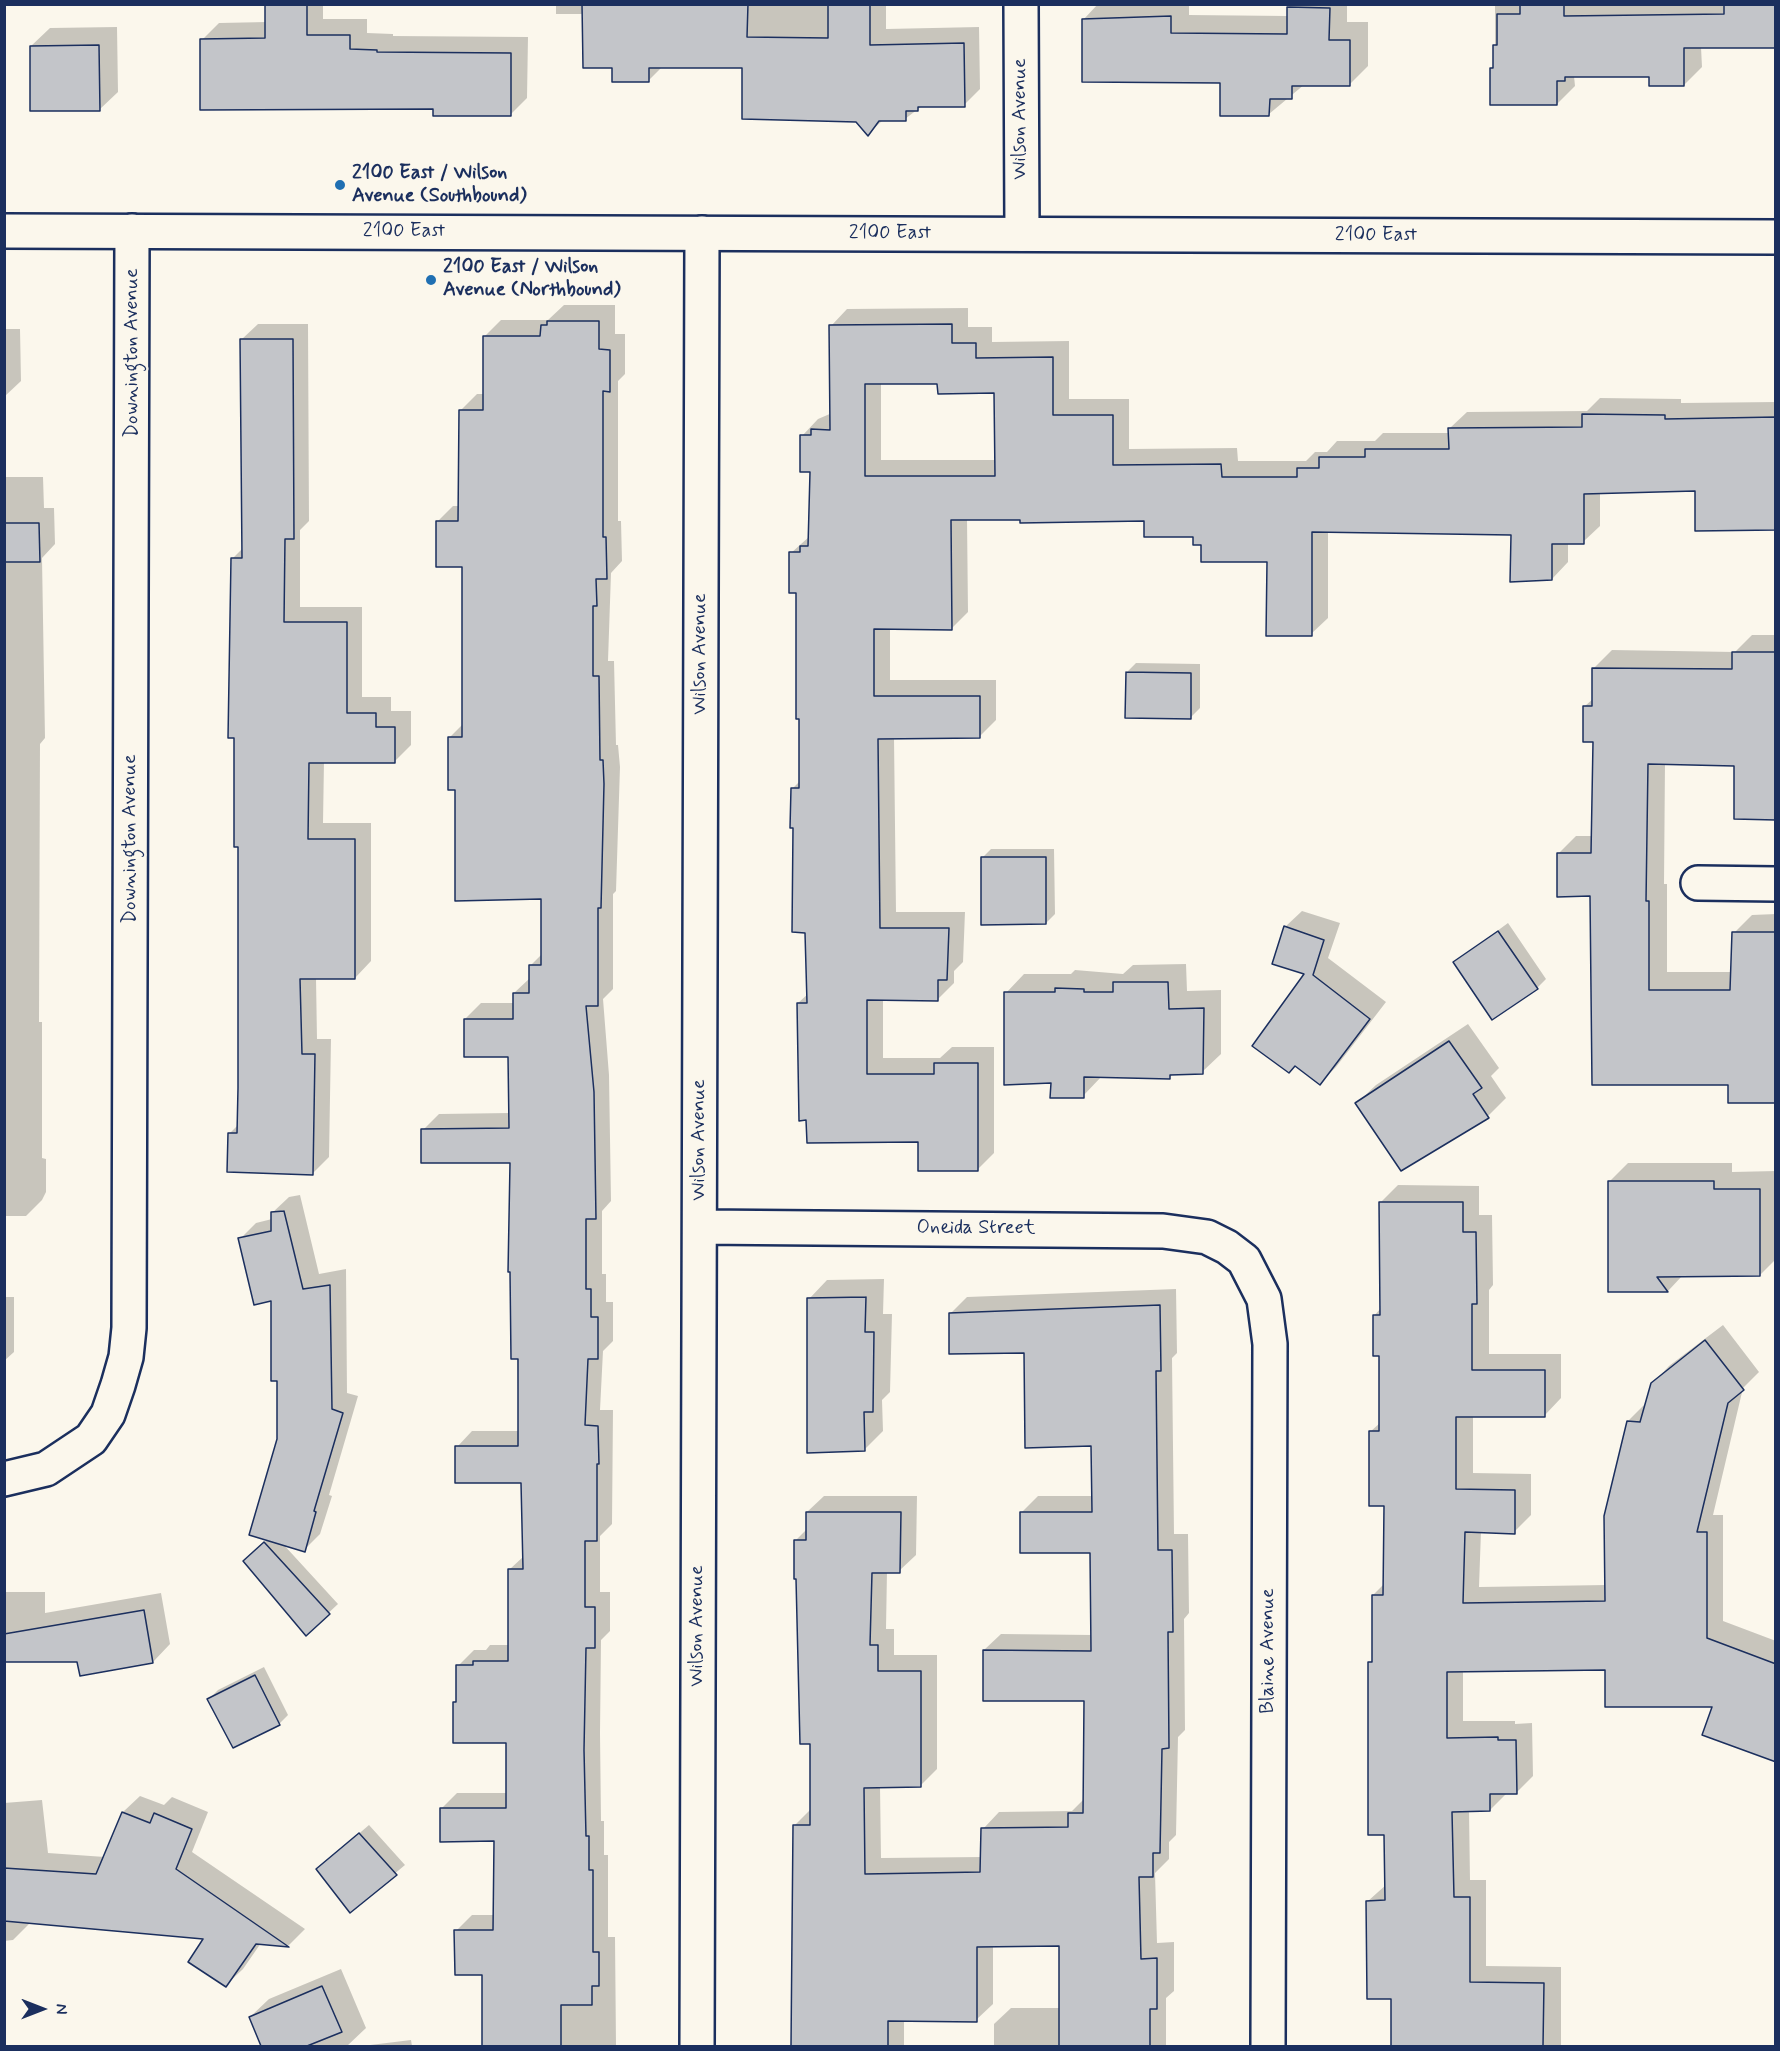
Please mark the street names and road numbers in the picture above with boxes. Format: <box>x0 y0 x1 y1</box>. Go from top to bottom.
street label: Wilson Avenue <box>1009 58 1033 180</box>
street label: 2100 East <box>363 220 445 244</box>
street label: 2100 East <box>849 222 931 246</box>
street label: 2100 East <box>1335 224 1417 248</box>
street label: Downington Avenue <box>121 268 145 438</box>
street label: Wilson Avenue <box>689 593 713 715</box>
street label: Downington Avenue <box>119 754 143 924</box>
street label: Wilson Avenue <box>688 1079 712 1201</box>
street label: Oneida Street <box>917 1217 1035 1241</box>
street label: Wilson Avenue <box>686 1565 710 1687</box>
street label: Blaine Avenue <box>1257 1588 1281 1714</box>

